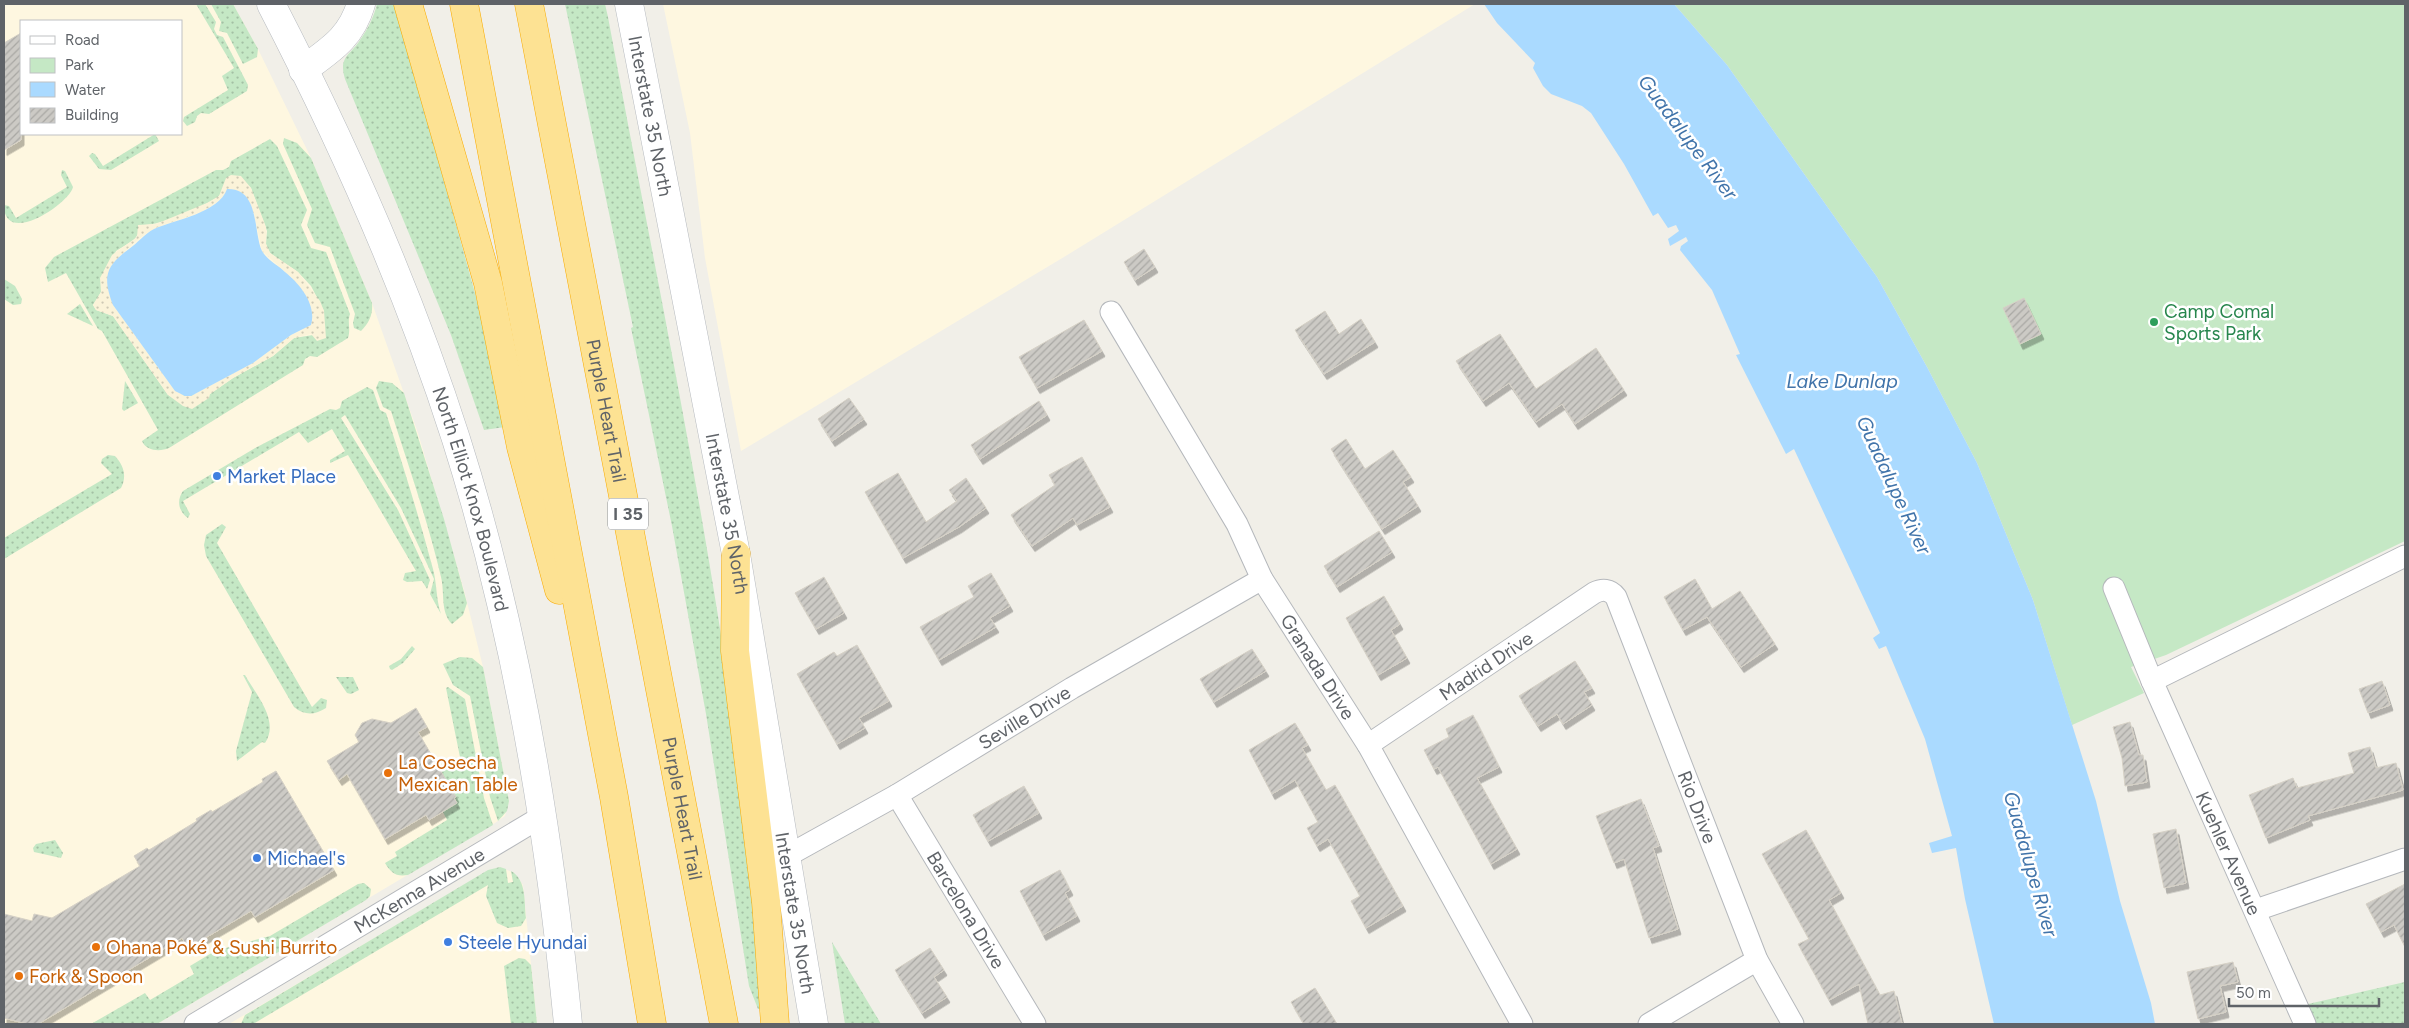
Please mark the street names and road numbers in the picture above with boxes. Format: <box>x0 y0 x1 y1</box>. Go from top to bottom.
street label: Interstate 35 North <box>624 33 678 198</box>
street label: Purple Heart Trail <box>582 337 632 484</box>
street label: North Elliot Knox Boulevard <box>428 383 514 614</box>
street label: Interstate 35 North <box>701 431 754 596</box>
road number: I 35 <box>608 498 648 530</box>
street label: Granada Drive <box>1276 610 1360 724</box>
street label: Madrid Drive <box>1435 626 1537 705</box>
street label: Seville Drive <box>974 680 1074 754</box>
street label: Purple Heart Trail <box>658 735 708 882</box>
street label: Rio Drive <box>1673 767 1722 846</box>
street label: Kuehler Avenue <box>2191 788 2266 919</box>
street label: Interstate 35 North <box>771 830 820 995</box>
street label: McKenna Avenue <box>350 842 488 938</box>
street label: Barcelona Drive <box>922 847 1010 973</box>

